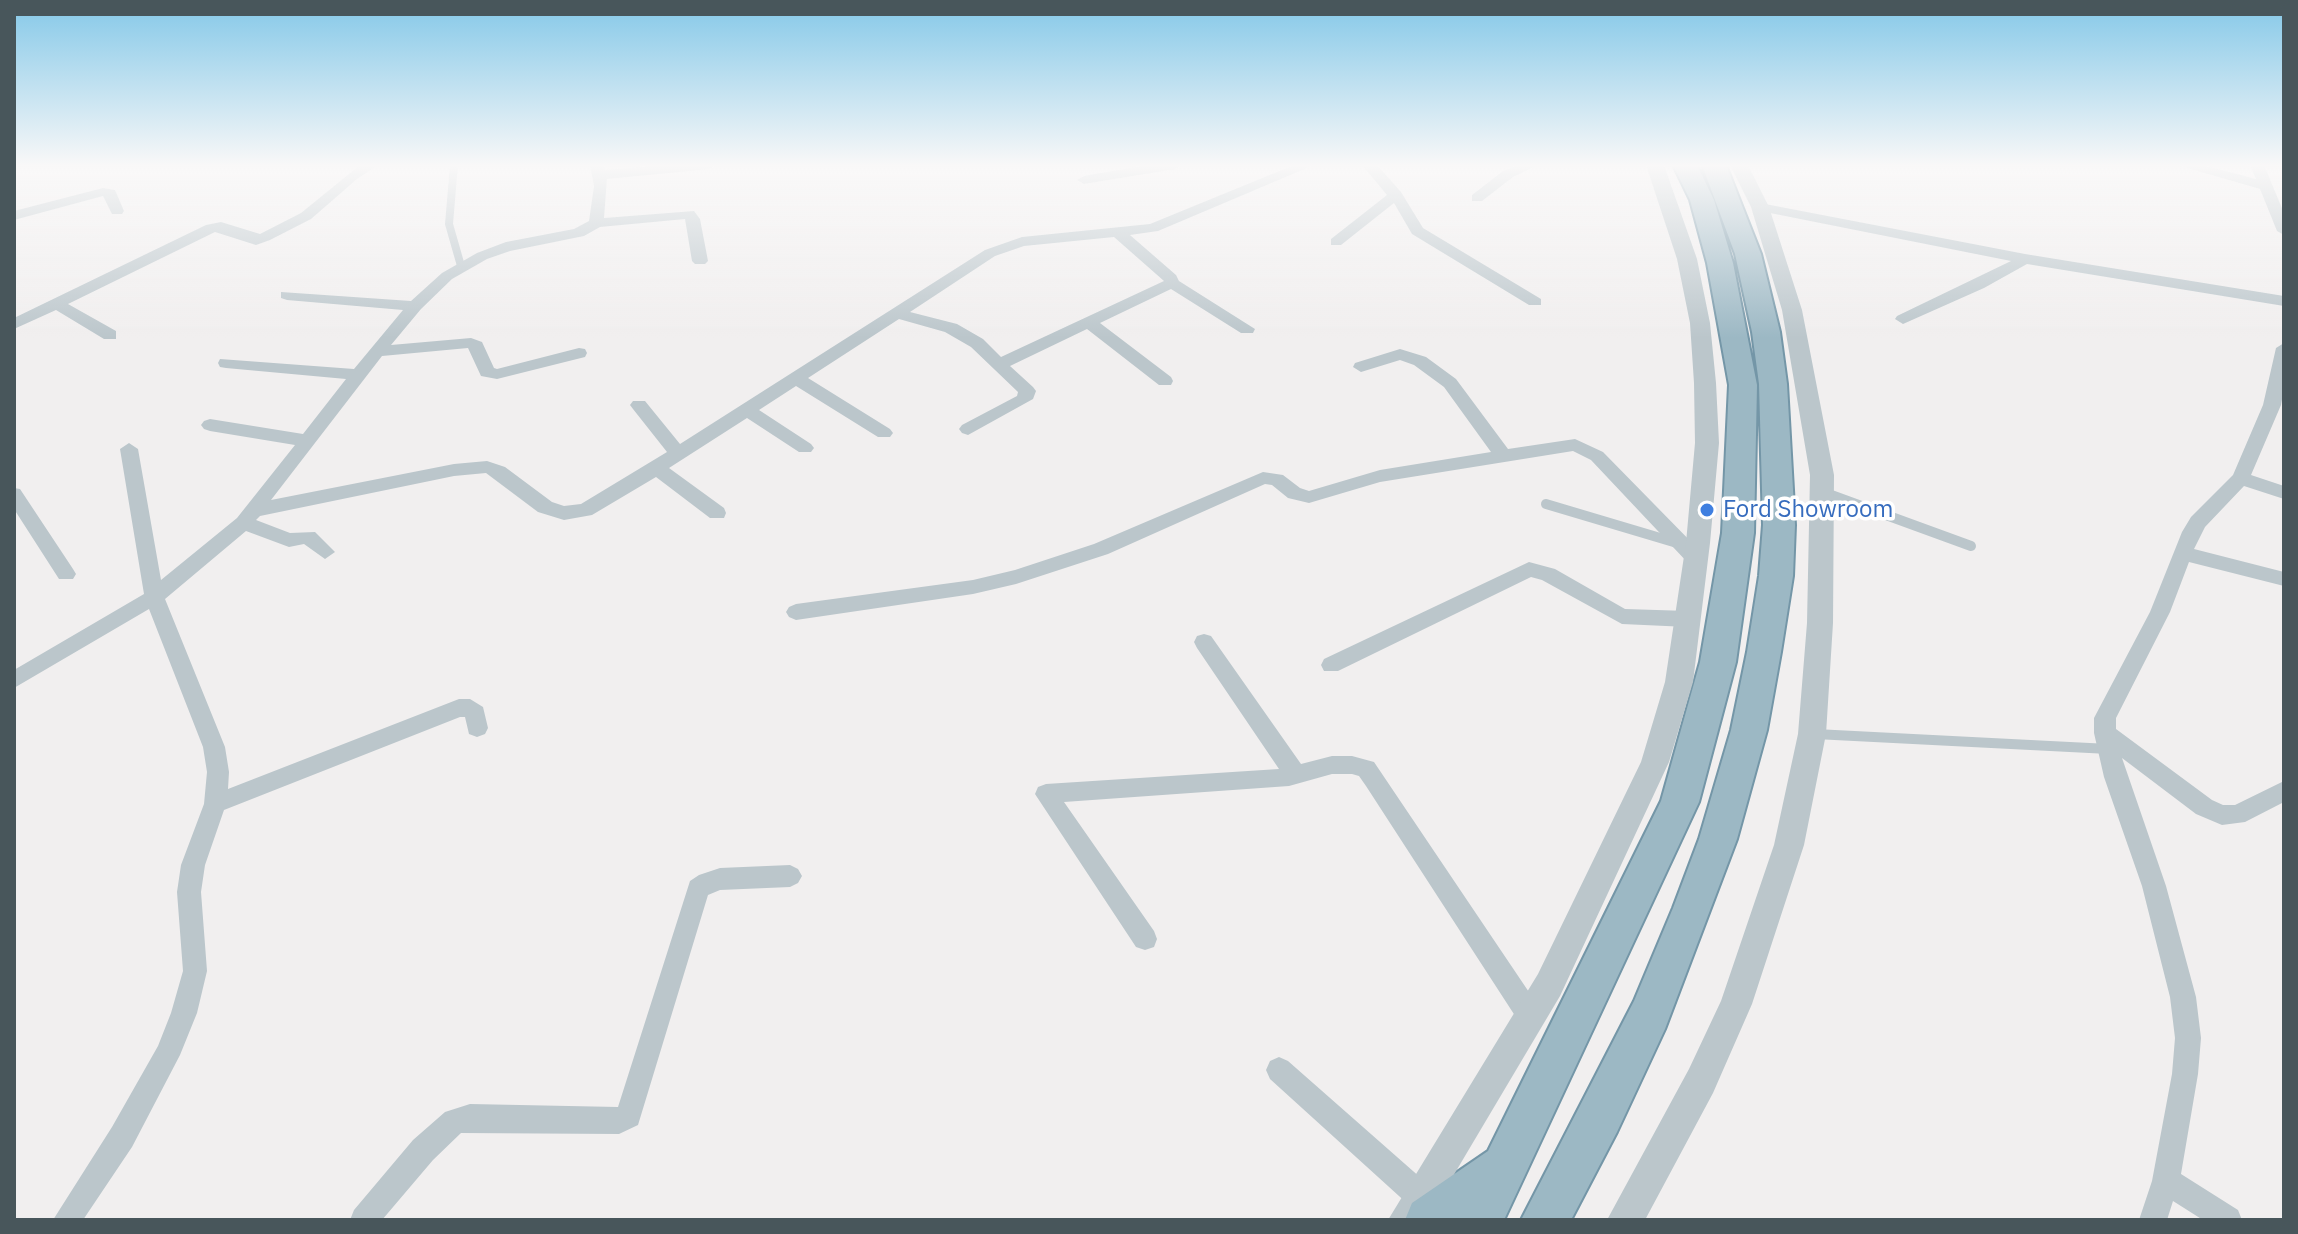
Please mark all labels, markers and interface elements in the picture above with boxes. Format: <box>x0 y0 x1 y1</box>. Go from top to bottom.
place label: Ford Showroom <box>1723 496 1893 524</box>
marker: Ford Showroom <box>1698 501 1716 519</box>

